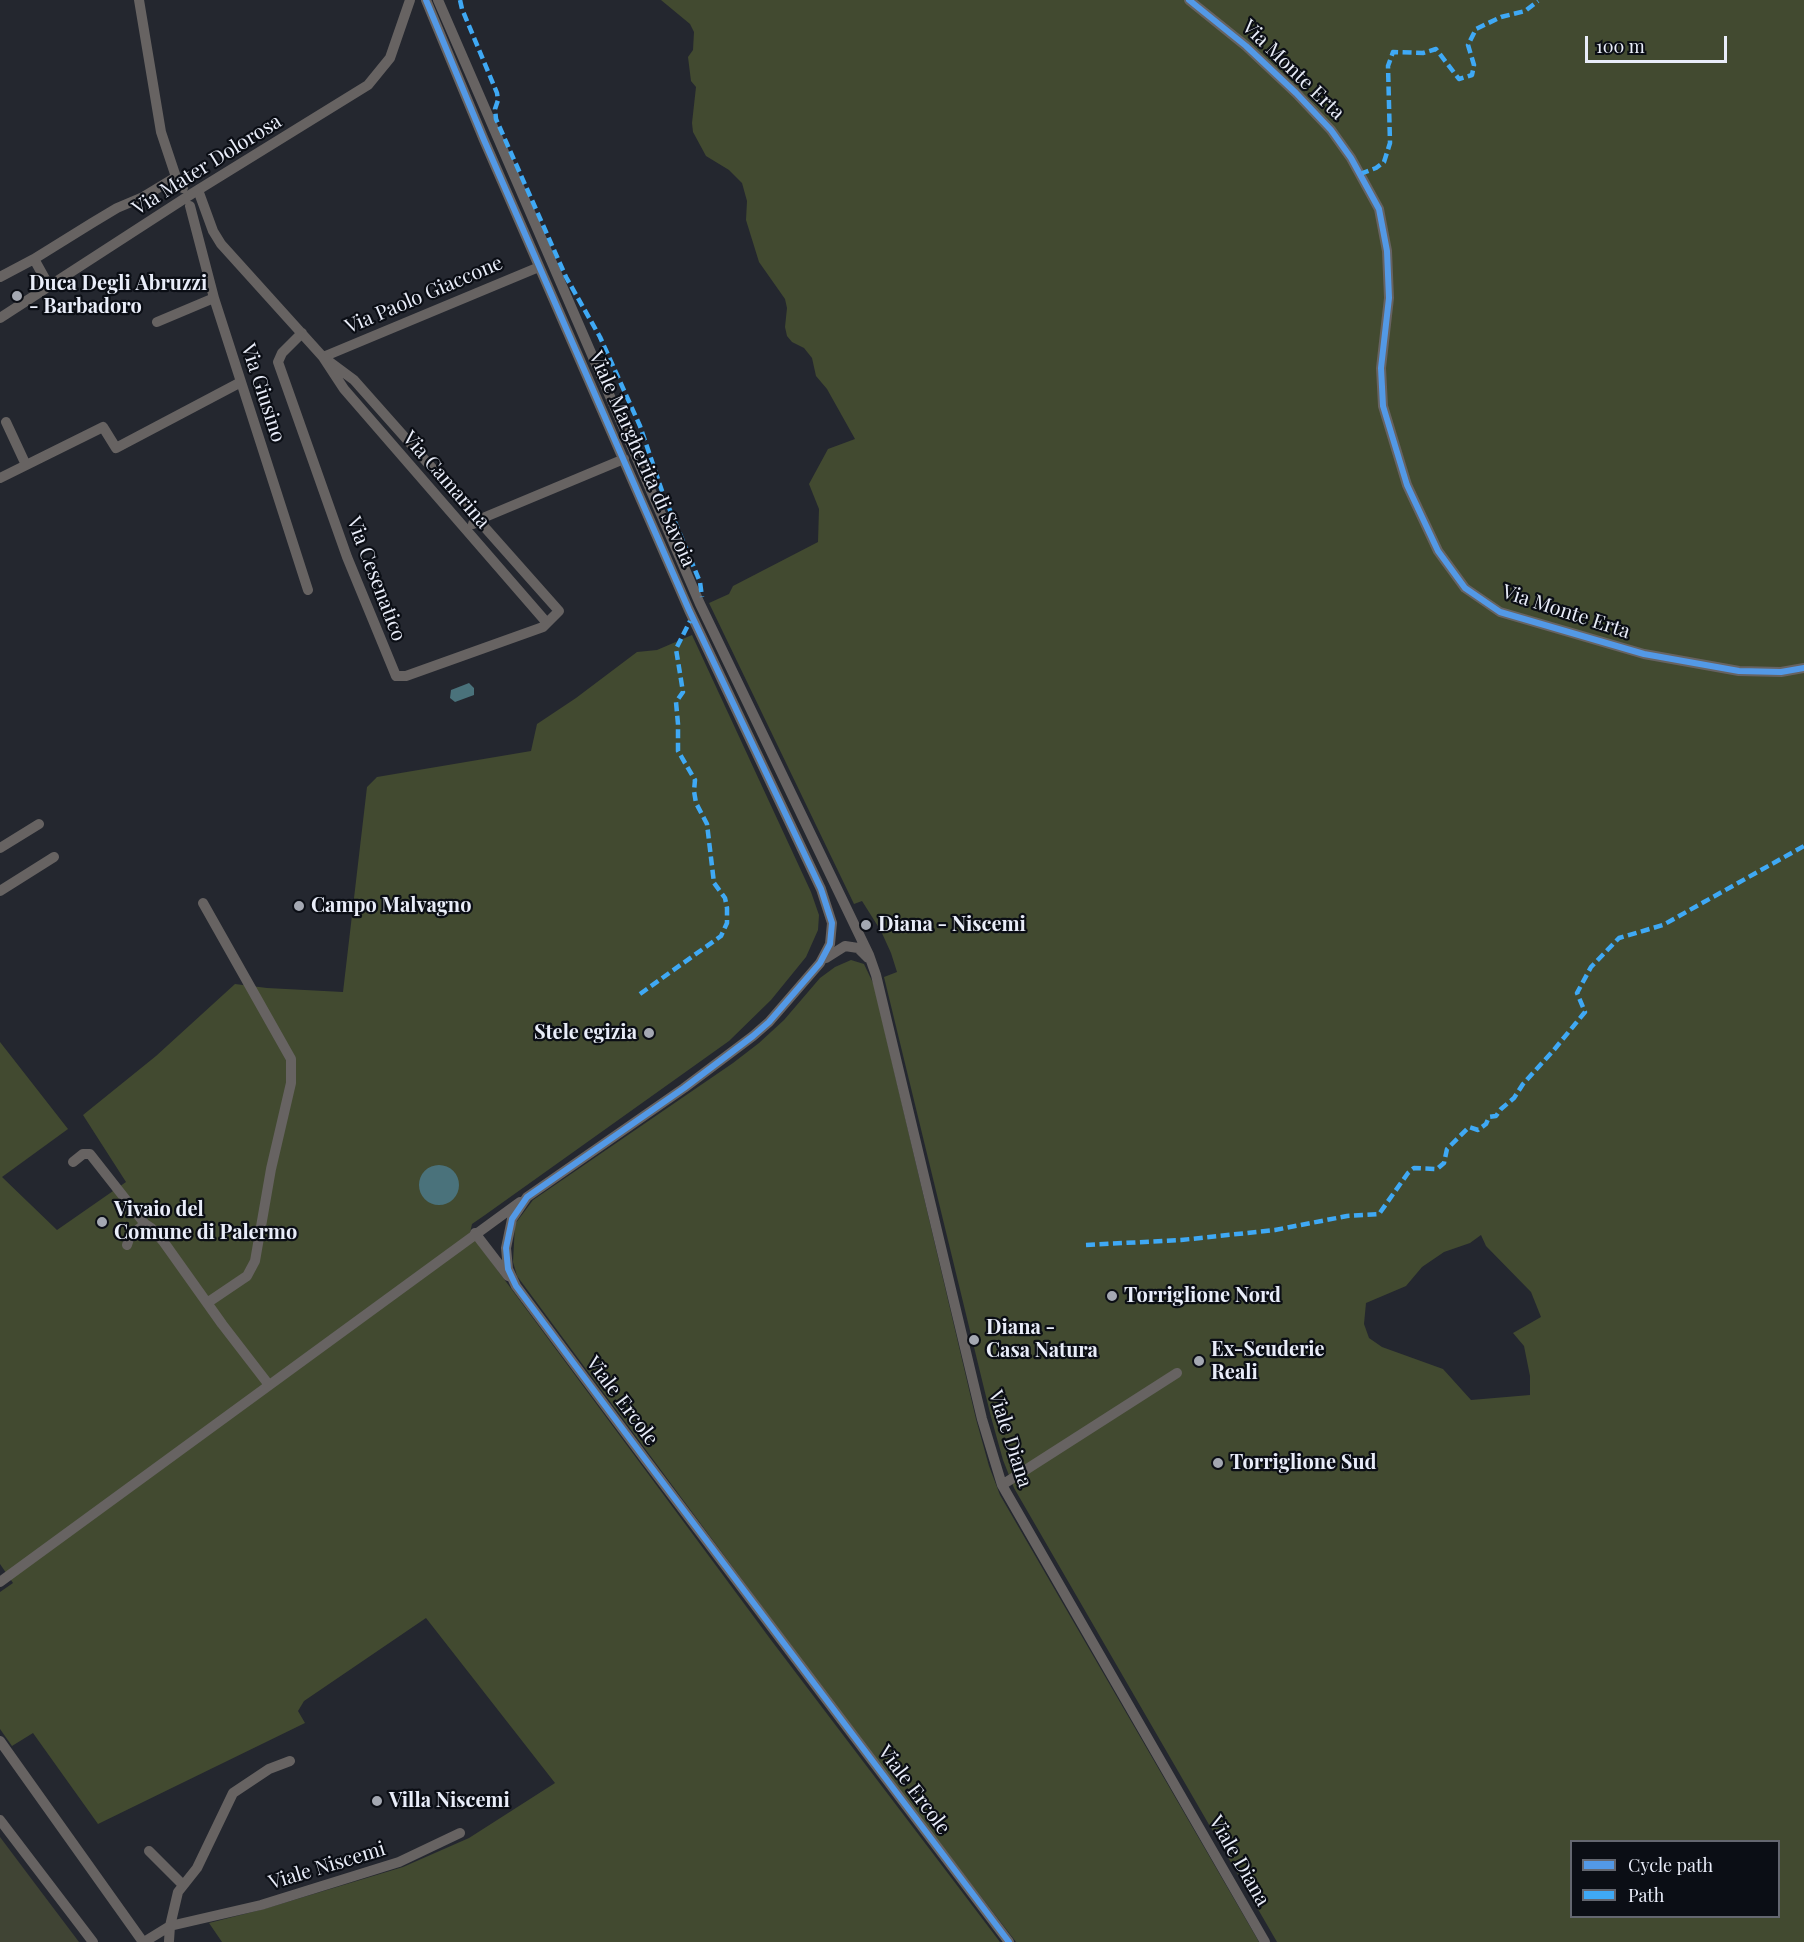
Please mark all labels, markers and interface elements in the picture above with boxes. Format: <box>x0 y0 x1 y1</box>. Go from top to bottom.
street label: Via Monte Erta <box>1237 15 1349 125</box>
scale bar <box>1588 24 1730 62</box>
text: 100 m <box>1596 34 1645 58</box>
street label: Via Mater Dolorosa <box>128 109 286 221</box>
street label: Via Paolo Giaccone <box>342 251 506 339</box>
place label: Duca Degli Abruzzi - Barbadoro <box>29 272 207 319</box>
marker: Duca Degli Abruzzi - Barbadoro <box>10 289 24 303</box>
street label: Via Giusino <box>236 341 290 445</box>
street label: Viale Margherita di Savoia <box>584 348 700 570</box>
street label: Via Camarina <box>397 426 495 534</box>
street label: Via Cesenatico <box>341 513 411 645</box>
street label: Via Monte Erta <box>1499 580 1633 644</box>
place label: Campo Malvagno <box>311 894 471 918</box>
marker: Campo Malvagno <box>292 899 306 913</box>
place label: Diana - Niscemi <box>878 913 1026 937</box>
marker: Diana - Niscemi <box>859 918 873 932</box>
place label: Stele egizia <box>534 1021 637 1045</box>
marker: Stele egizia <box>642 1026 656 1040</box>
place label: Vivaio del Comune di Palermo <box>114 1198 297 1245</box>
marker: Vivaio del Comune di Palermo <box>95 1215 109 1229</box>
place label: Torriglione Nord <box>1124 1284 1281 1308</box>
marker: Torriglione Nord <box>1105 1289 1119 1303</box>
place label: Diana - Casa Natura <box>986 1316 1098 1363</box>
marker: Diana - Casa Natura <box>967 1333 981 1347</box>
place label: Ex-Scuderie Reali <box>1211 1338 1325 1385</box>
street label: Viale Ercole <box>581 1352 663 1450</box>
marker: Ex-Scuderie Reali <box>1192 1354 1206 1368</box>
street label: Viale Diana <box>983 1387 1037 1491</box>
place label: Torriglione Sud <box>1230 1451 1376 1475</box>
marker: Torriglione Sud <box>1211 1456 1225 1470</box>
street label: Viale Ercole <box>873 1741 955 1839</box>
place label: Villa Niscemi <box>389 1789 510 1813</box>
marker: Villa Niscemi <box>370 1794 384 1808</box>
street label: Viale Diana <box>1203 1811 1275 1911</box>
street label: Viale Niscemi <box>266 1837 388 1895</box>
legend <box>1570 1840 1780 1918</box>
text: Cycle path <box>1628 1853 1713 1877</box>
text: Path <box>1628 1883 1664 1907</box>

